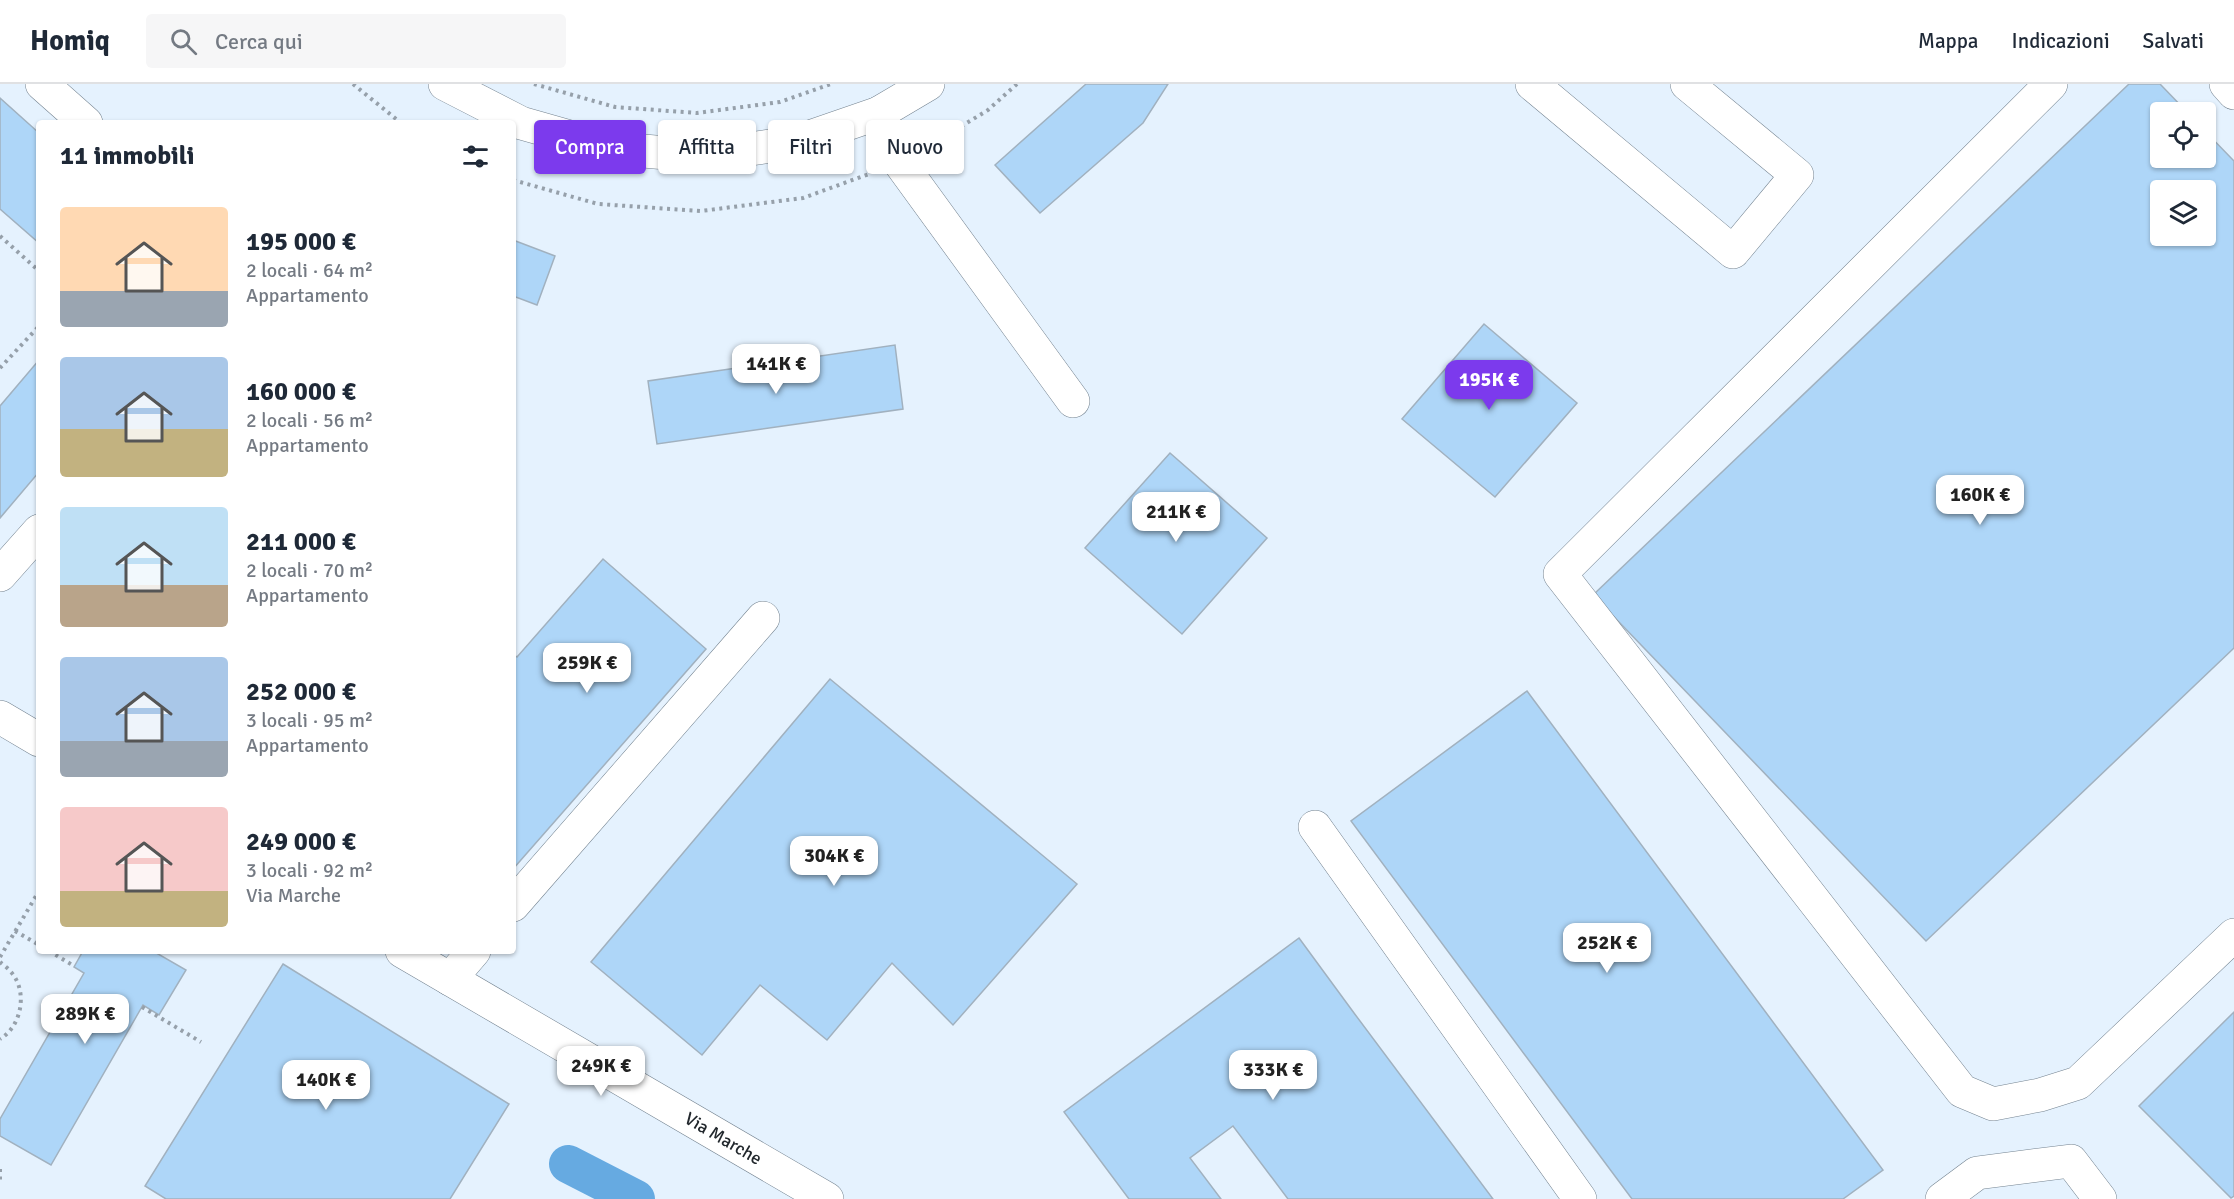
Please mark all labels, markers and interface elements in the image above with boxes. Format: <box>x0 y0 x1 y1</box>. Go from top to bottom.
search box <box>146 14 566 68</box>
text: Homiq <box>30 24 110 58</box>
icon: search <box>167 25 200 58</box>
text: Cerca qui <box>215 28 303 55</box>
text: Mappa <box>1918 28 1979 54</box>
text: Indicazioni <box>2012 28 2110 54</box>
text: Salvati <box>2143 28 2204 54</box>
map controls <box>2150 102 2216 246</box>
button: locate <box>2150 102 2216 168</box>
chip: Compra <box>534 120 646 174</box>
chip: Affitta <box>658 120 756 174</box>
chip: Filtri <box>768 120 854 174</box>
chip: Nuovo <box>866 120 964 174</box>
text: 11 immobili <box>60 140 194 172</box>
icon: filters <box>459 140 492 173</box>
button: layers <box>2150 180 2216 246</box>
text: 195 000 € <box>246 226 356 258</box>
icon: home <box>108 231 180 303</box>
text: 2 locali · 64 m² <box>246 258 373 283</box>
text: Appartamento <box>246 283 369 308</box>
pin: 141K € <box>727 344 825 395</box>
text: 141K € <box>746 351 806 376</box>
pin: 195K € <box>1440 360 1538 411</box>
text: 195K € <box>1459 367 1519 392</box>
text: 160 000 € <box>246 376 356 408</box>
icon: home <box>108 381 180 453</box>
text: 2 locali · 56 m² <box>246 408 373 433</box>
text: Appartamento <box>246 433 369 458</box>
pin: 160K € <box>1931 475 2029 526</box>
text: 160K € <box>1950 482 2010 507</box>
pin: 211K € <box>1127 492 1225 543</box>
text: 211K € <box>1146 499 1206 524</box>
text: 211 000 € <box>246 526 356 558</box>
icon: home <box>108 531 180 603</box>
text: 2 locali · 70 m² <box>246 558 373 583</box>
text: Appartamento <box>246 583 369 608</box>
pin: 259K € <box>538 643 636 694</box>
text: 259K € <box>557 650 617 675</box>
text: 252 000 € <box>246 676 356 708</box>
icon: home <box>108 681 180 753</box>
text: 3 locali · 95 m² <box>246 708 373 733</box>
text: Appartamento <box>246 733 369 758</box>
text: 249 000 € <box>246 826 356 858</box>
icon: home <box>108 831 180 903</box>
pin: 304K € <box>785 836 883 887</box>
text: 304K € <box>804 843 864 868</box>
text: 3 locali · 92 m² <box>246 858 373 883</box>
text: Via Marche <box>246 883 341 908</box>
pin: 252K € <box>1558 923 1656 974</box>
text: 252K € <box>1577 930 1637 955</box>
pin: 289K € <box>36 994 134 1045</box>
text: 289K € <box>55 1001 115 1026</box>
pin: 249K € <box>552 1046 650 1097</box>
pin: 333K € <box>1224 1050 1322 1101</box>
text: 249K € <box>571 1053 631 1078</box>
text: 333K € <box>1243 1057 1303 1082</box>
pin: 140K € <box>277 1060 375 1111</box>
text: 140K € <box>296 1067 356 1092</box>
street label: Via Marche <box>681 1107 766 1170</box>

